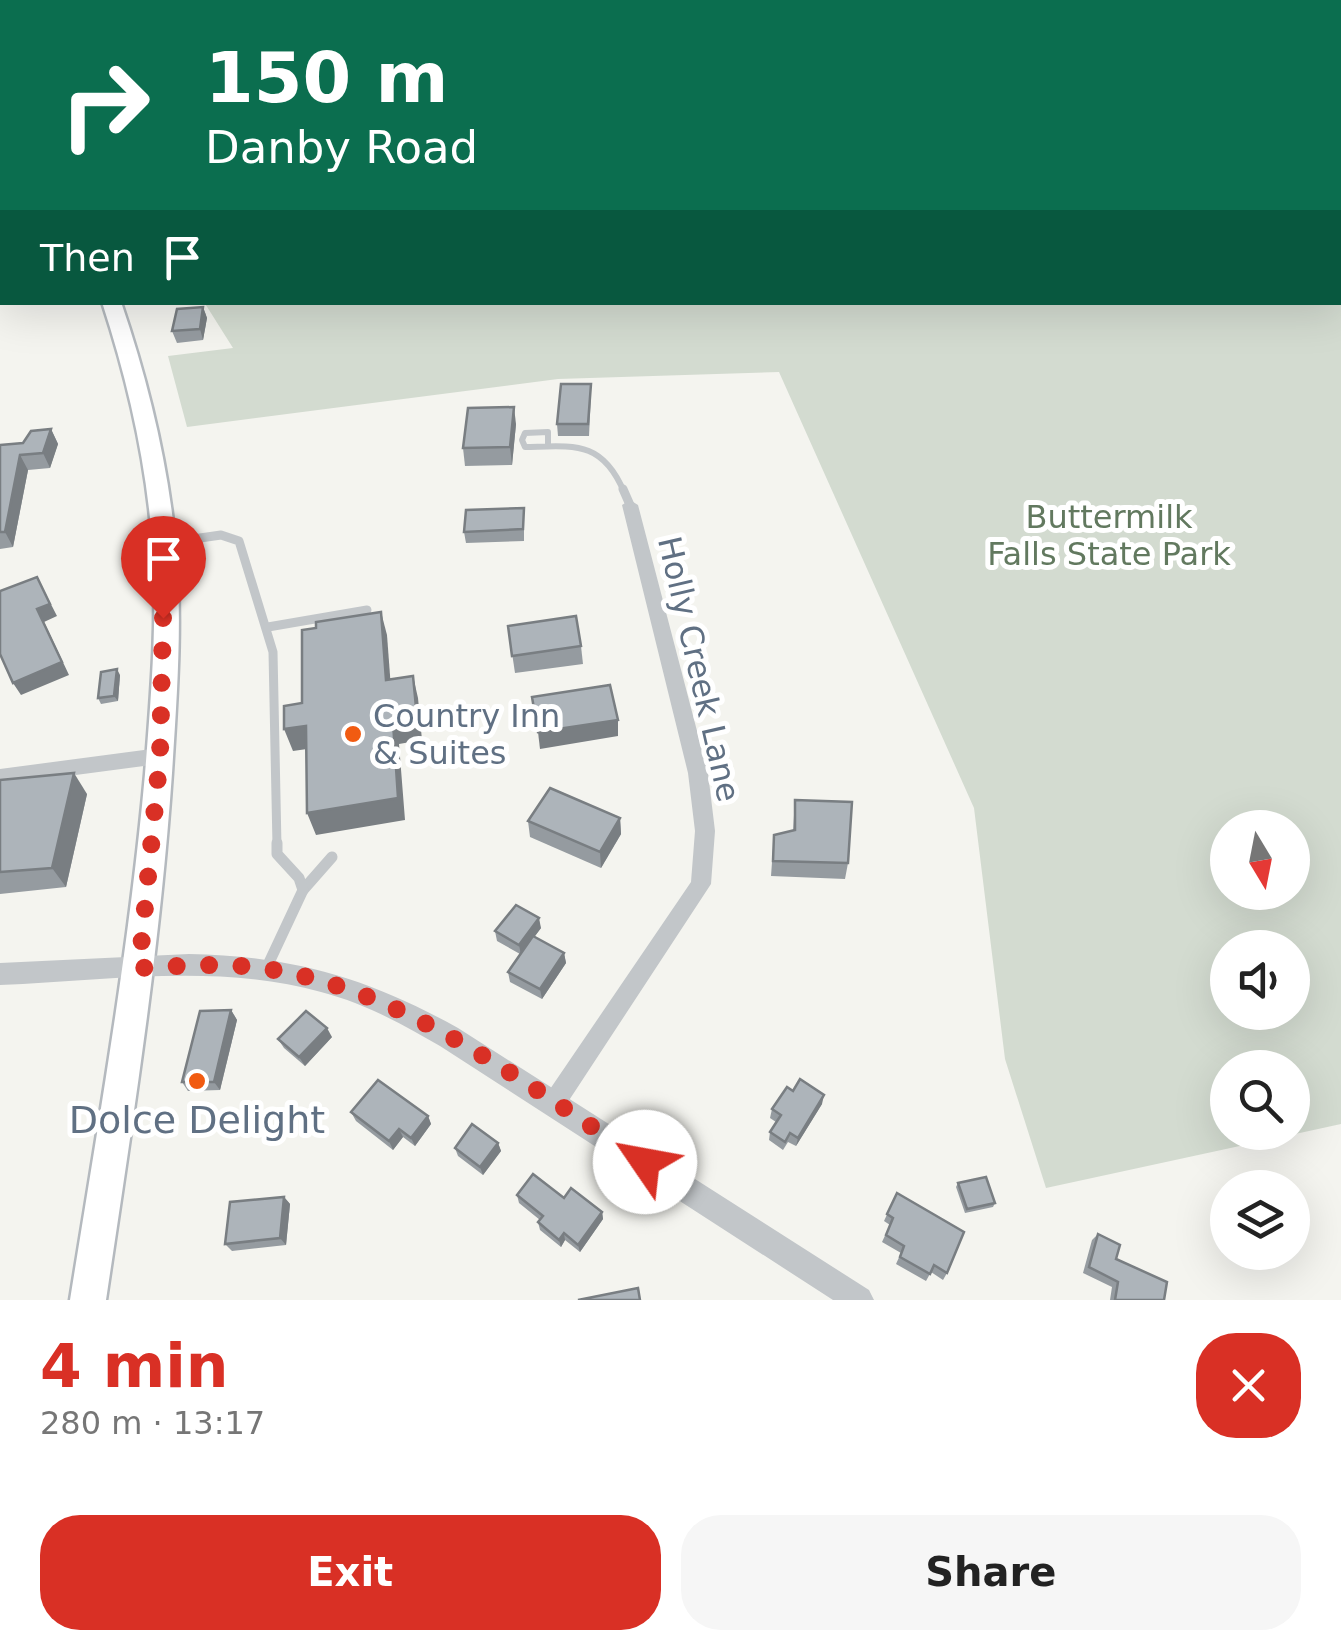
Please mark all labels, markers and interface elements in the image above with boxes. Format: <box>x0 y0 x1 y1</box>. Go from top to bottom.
text: 150 m <box>205 37 448 119</box>
icon: right <box>40 40 170 170</box>
text: Danby Road <box>205 121 478 174</box>
icon: arrive <box>155 230 210 285</box>
text: Then <box>40 236 135 280</box>
park label: Buttermilk Falls State Park <box>987 498 1231 573</box>
pin <box>121 516 206 619</box>
icon: arrive <box>136 531 191 586</box>
street label: Holly Creek Lane <box>650 533 748 805</box>
place label: Country Inn & Suites <box>373 697 560 772</box>
marker: Country Inn & Suites <box>342 723 364 745</box>
north arrow <box>1210 810 1310 910</box>
map controls <box>1210 810 1310 1270</box>
button: sound <box>1210 930 1310 1030</box>
button: search <box>1210 1050 1310 1150</box>
marker: Dolce Delight <box>186 1070 208 1092</box>
place label: Dolce Delight <box>69 1098 325 1142</box>
position arrow <box>593 1110 697 1214</box>
button: layers <box>1210 1170 1310 1270</box>
text: 4 min <box>40 1331 228 1401</box>
button: close <box>1196 1333 1301 1438</box>
text: 280 m · 13:17 <box>40 1404 265 1442</box>
button: Exit <box>40 1515 661 1630</box>
button: Share <box>681 1515 1301 1630</box>

